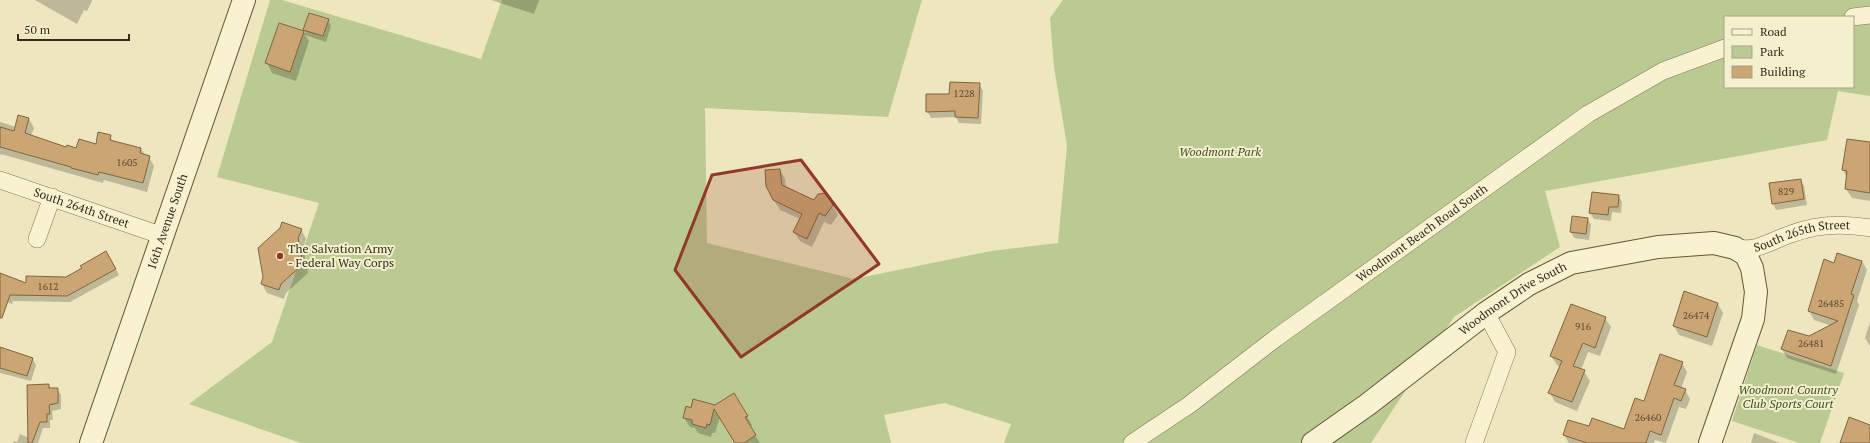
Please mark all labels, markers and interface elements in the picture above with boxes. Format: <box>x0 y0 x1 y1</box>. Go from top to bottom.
scale bar <box>18 16 129 42</box>
legend <box>1724 16 1854 88</box>
text: 50 m <box>24 22 51 37</box>
text: Road <box>1760 24 1787 39</box>
text: Park <box>1760 44 1785 59</box>
text: Building <box>1760 64 1806 79</box>
house number: 1228 <box>953 87 975 100</box>
park label: Woodmont Park <box>1179 144 1261 159</box>
house number: 1605 <box>116 156 138 169</box>
street label: 16th Avenue South <box>143 172 190 272</box>
street label: Woodmont Beach Road South <box>1353 181 1490 285</box>
street label: South 264th Street <box>32 184 132 231</box>
house number: 829 <box>1778 185 1794 198</box>
street label: South 265th Street <box>1752 217 1851 255</box>
place label: The Salvation Army - Federal Way Corps <box>288 241 394 270</box>
marker: The Salvation Army - Federal Way Corps <box>275 251 285 261</box>
street label: Woodmont Drive South <box>1456 258 1569 338</box>
house number: 1612 <box>37 280 59 293</box>
house number: 26485 <box>1818 297 1844 310</box>
house number: 26474 <box>1683 309 1710 322</box>
house number: 916 <box>1575 320 1592 333</box>
house number: 26481 <box>1798 337 1824 350</box>
park label: Woodmont Country Club Sports Court <box>1738 382 1838 411</box>
house number: 26460 <box>1635 411 1661 424</box>

